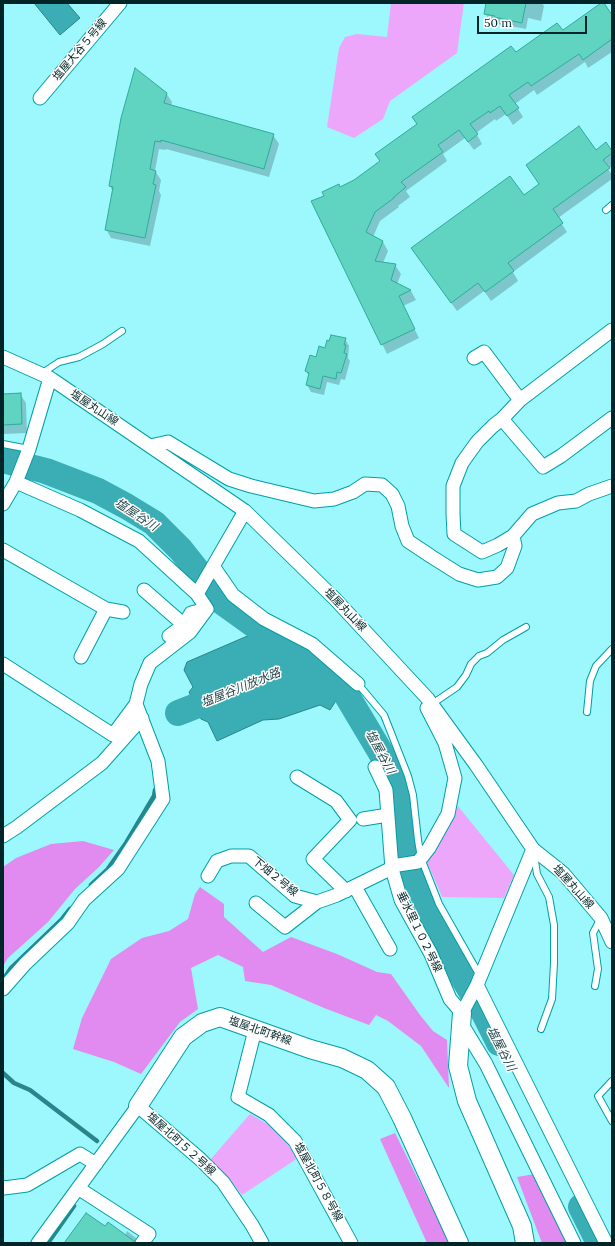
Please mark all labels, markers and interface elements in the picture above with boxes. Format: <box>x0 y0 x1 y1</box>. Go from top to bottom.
scale bar <box>479 8 589 34</box>
text: 50 m <box>484 15 512 30</box>
street label: 塩屋大谷５号線 <box>50 16 110 84</box>
street label: 塩屋丸山線 <box>68 387 120 429</box>
water label: 塩屋谷川 <box>112 496 160 534</box>
street label: 塩屋丸山線 <box>321 586 369 634</box>
water label: 塩屋谷川放水路 <box>199 666 283 710</box>
water label: 塩屋谷川 <box>362 728 398 776</box>
street label: 下畑２号線 <box>249 855 301 899</box>
street label: 塩屋丸山線 <box>550 862 596 912</box>
street label: 垂水里１０２号線 <box>394 890 444 974</box>
street label: 塩屋北町幹線 <box>227 1014 293 1048</box>
water label: 塩屋谷川 <box>484 1024 518 1074</box>
street label: 塩屋北町５２号線 <box>144 1110 218 1178</box>
street label: 塩屋北町５８号線 <box>291 1140 345 1224</box>

